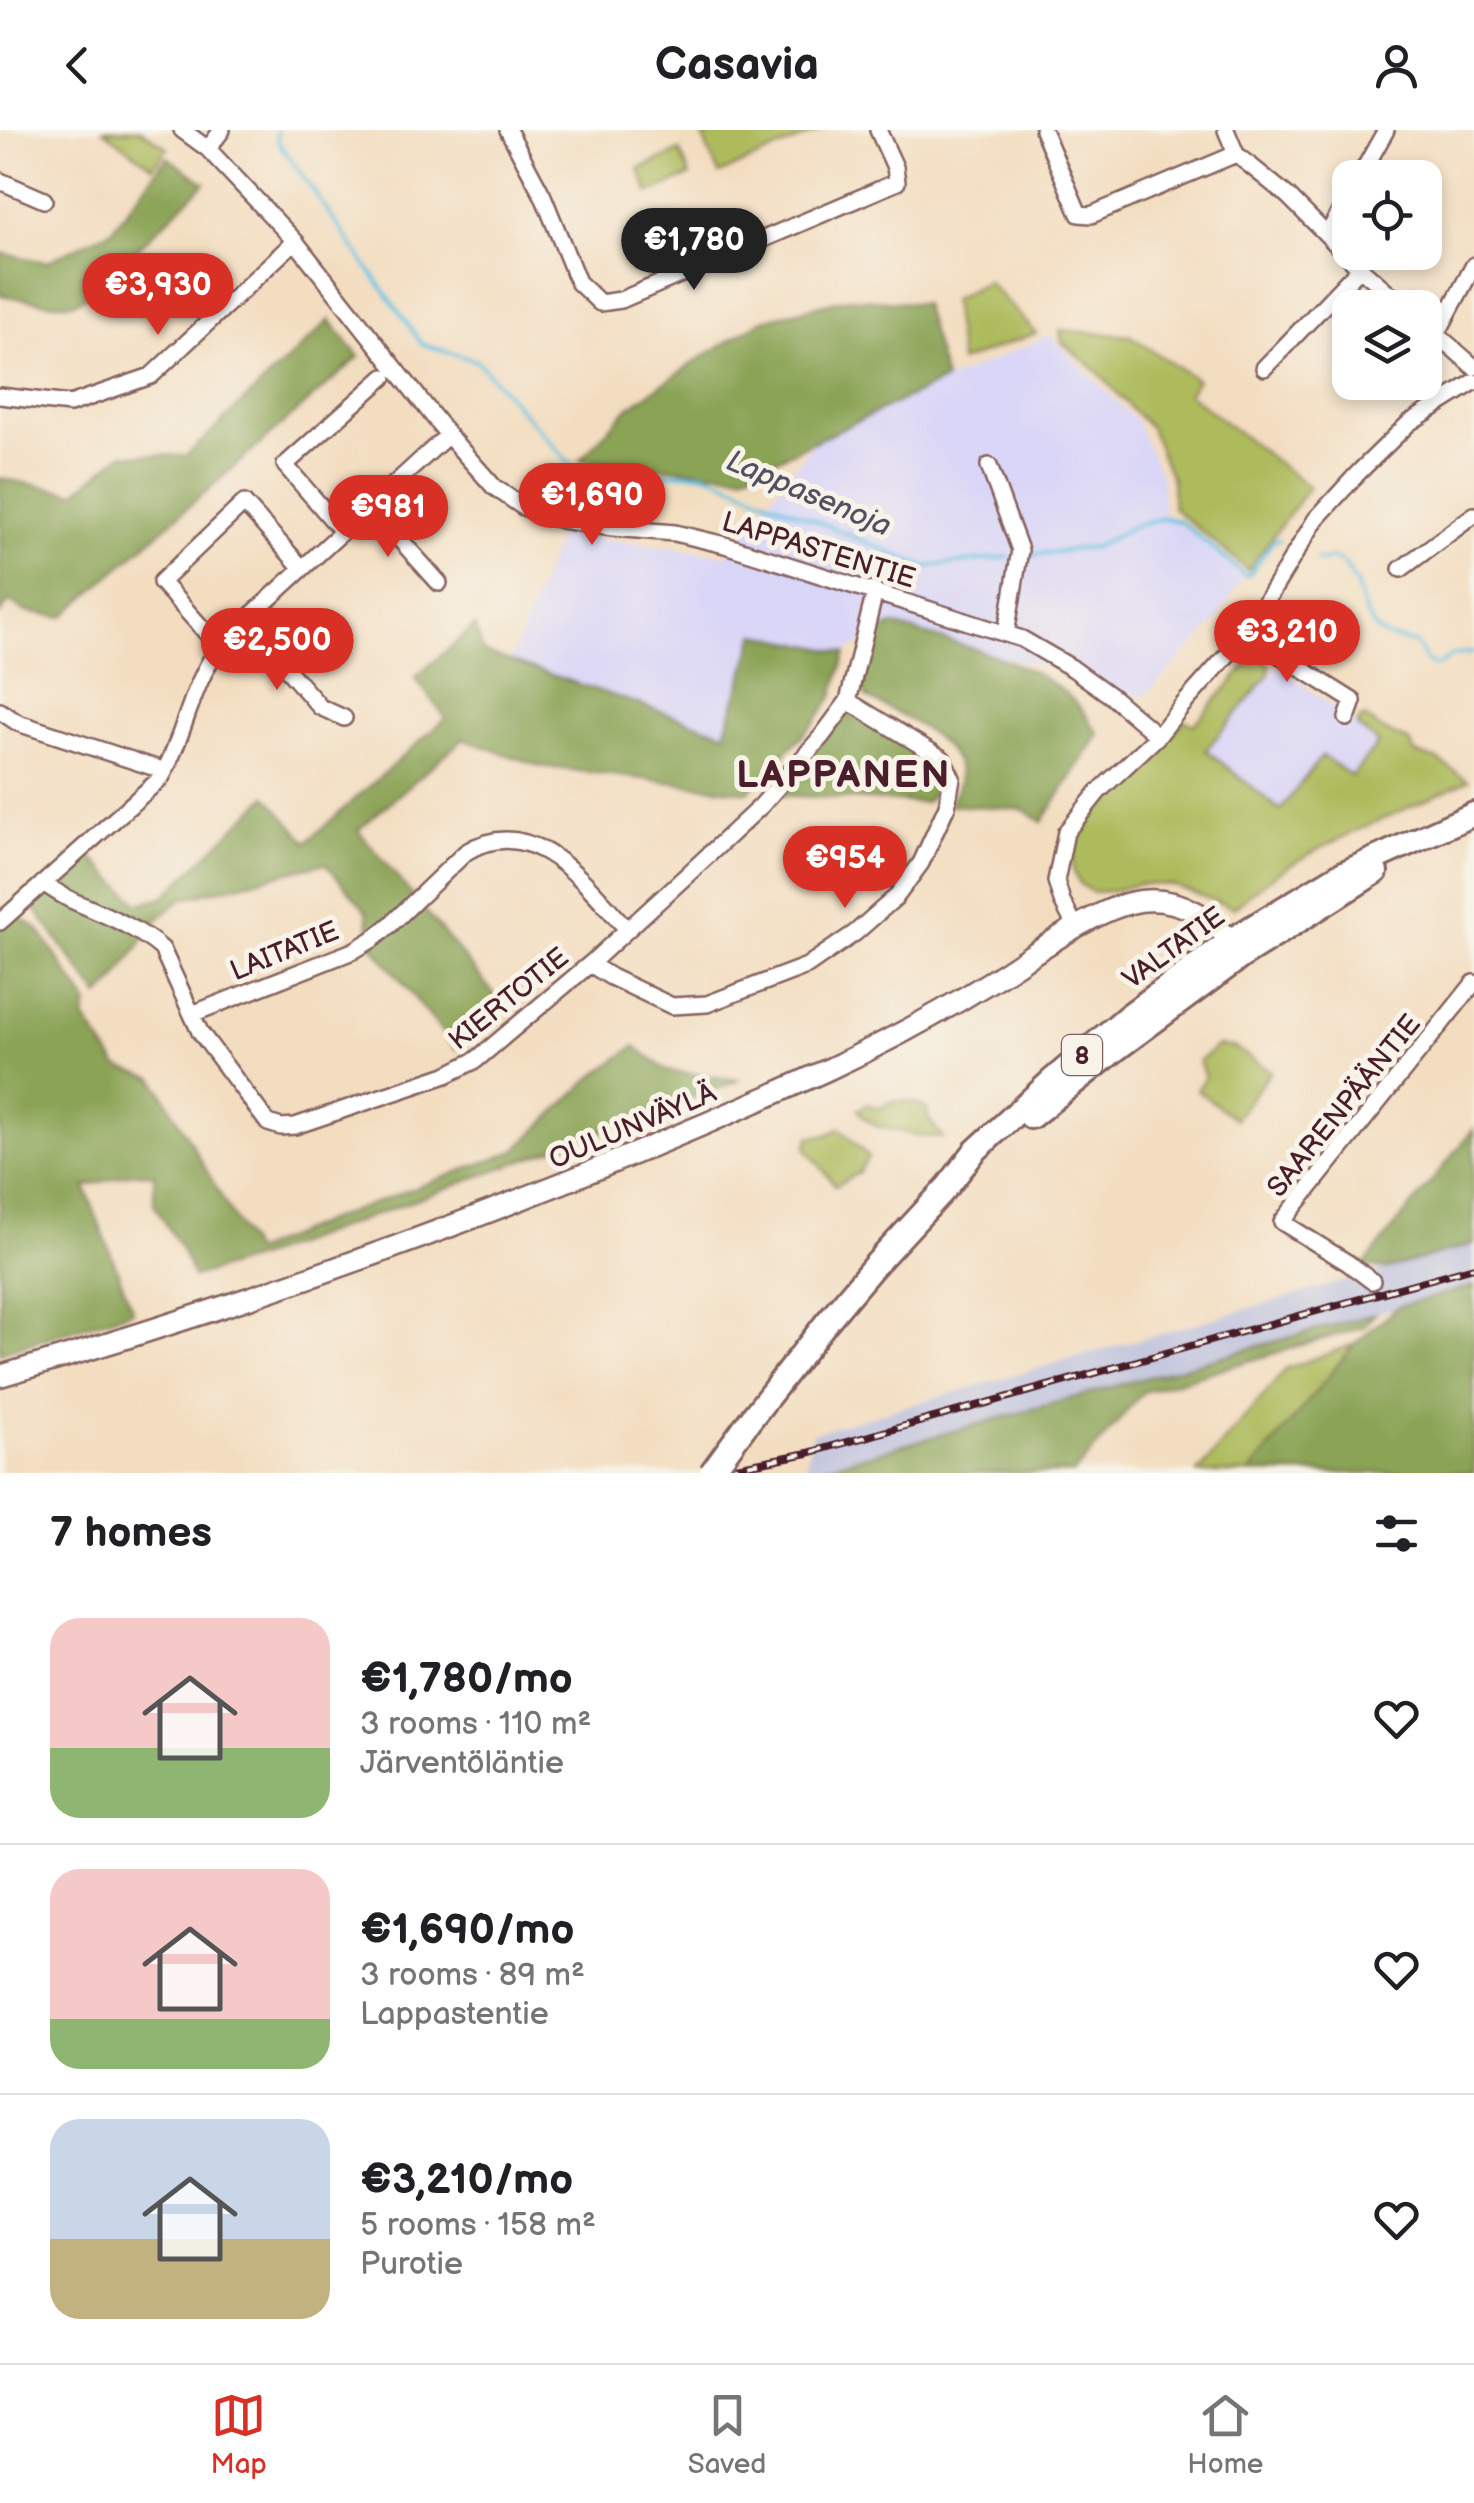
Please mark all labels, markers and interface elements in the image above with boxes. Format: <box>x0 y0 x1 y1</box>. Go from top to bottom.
icon: back <box>50 38 105 93</box>
text: Casavia <box>655 38 819 93</box>
icon: person <box>1369 38 1424 93</box>
map controls <box>1332 160 1442 400</box>
button: locate <box>1332 160 1442 270</box>
pin: €1,780 <box>613 208 775 293</box>
text: €1,780 <box>643 221 745 260</box>
pin: €3,930 <box>77 253 239 338</box>
text: €3,930 <box>104 266 212 305</box>
button: layers <box>1332 290 1442 400</box>
water label: Lappasenoja <box>721 443 896 545</box>
pin: €1,690 <box>511 463 673 548</box>
pin: €981 <box>329 475 447 560</box>
text: €1,690 <box>541 476 643 515</box>
text: €981 <box>350 488 426 527</box>
street label: LAPPASTENTIE <box>718 505 919 596</box>
pin: €3,210 <box>1206 600 1368 685</box>
pin: €2,500 <box>196 608 358 693</box>
text: €3,210 <box>1236 613 1338 652</box>
text: €2,500 <box>223 621 331 660</box>
district label: LAPPANEN <box>736 753 952 798</box>
pin: €954 <box>786 826 904 911</box>
text: €954 <box>805 839 885 878</box>
street label: VALTATIE <box>1116 900 1231 996</box>
street label: LAITATIE <box>226 915 344 988</box>
street label: KIERTOTIE <box>443 941 575 1057</box>
street label: SAARENPÄÄNTIE <box>1260 1008 1428 1204</box>
road number: 8 <box>1062 1035 1102 1075</box>
street label: OULUNVÄYLÄ <box>544 1076 721 1176</box>
icon: filters <box>1369 1506 1424 1561</box>
text: 7 homes <box>50 1508 212 1559</box>
text: €1,780/mo <box>360 1654 573 1705</box>
icon: home <box>130 1658 250 1778</box>
icon: heart <box>1369 1691 1424 1746</box>
text: 3 rooms · 110 m² <box>360 1705 591 1744</box>
text: Järventöläntie <box>360 1744 564 1783</box>
text: €1,690/mo <box>360 1905 574 1956</box>
icon: home <box>130 1909 250 2029</box>
icon: heart <box>1369 1942 1424 1997</box>
text: 3 rooms · 89 m² <box>360 1956 585 1995</box>
text: Lappastentie <box>360 1995 549 2034</box>
text: €3,210/mo <box>360 2155 573 2206</box>
icon: home <box>130 2159 250 2279</box>
icon: heart <box>1369 2192 1424 2247</box>
text: 5 rooms · 158 m² <box>360 2206 596 2245</box>
text: Purotie <box>360 2245 463 2284</box>
tab: Map <box>211 2388 267 2481</box>
tab: Saved <box>688 2388 766 2481</box>
tab: Home <box>1187 2388 1263 2481</box>

